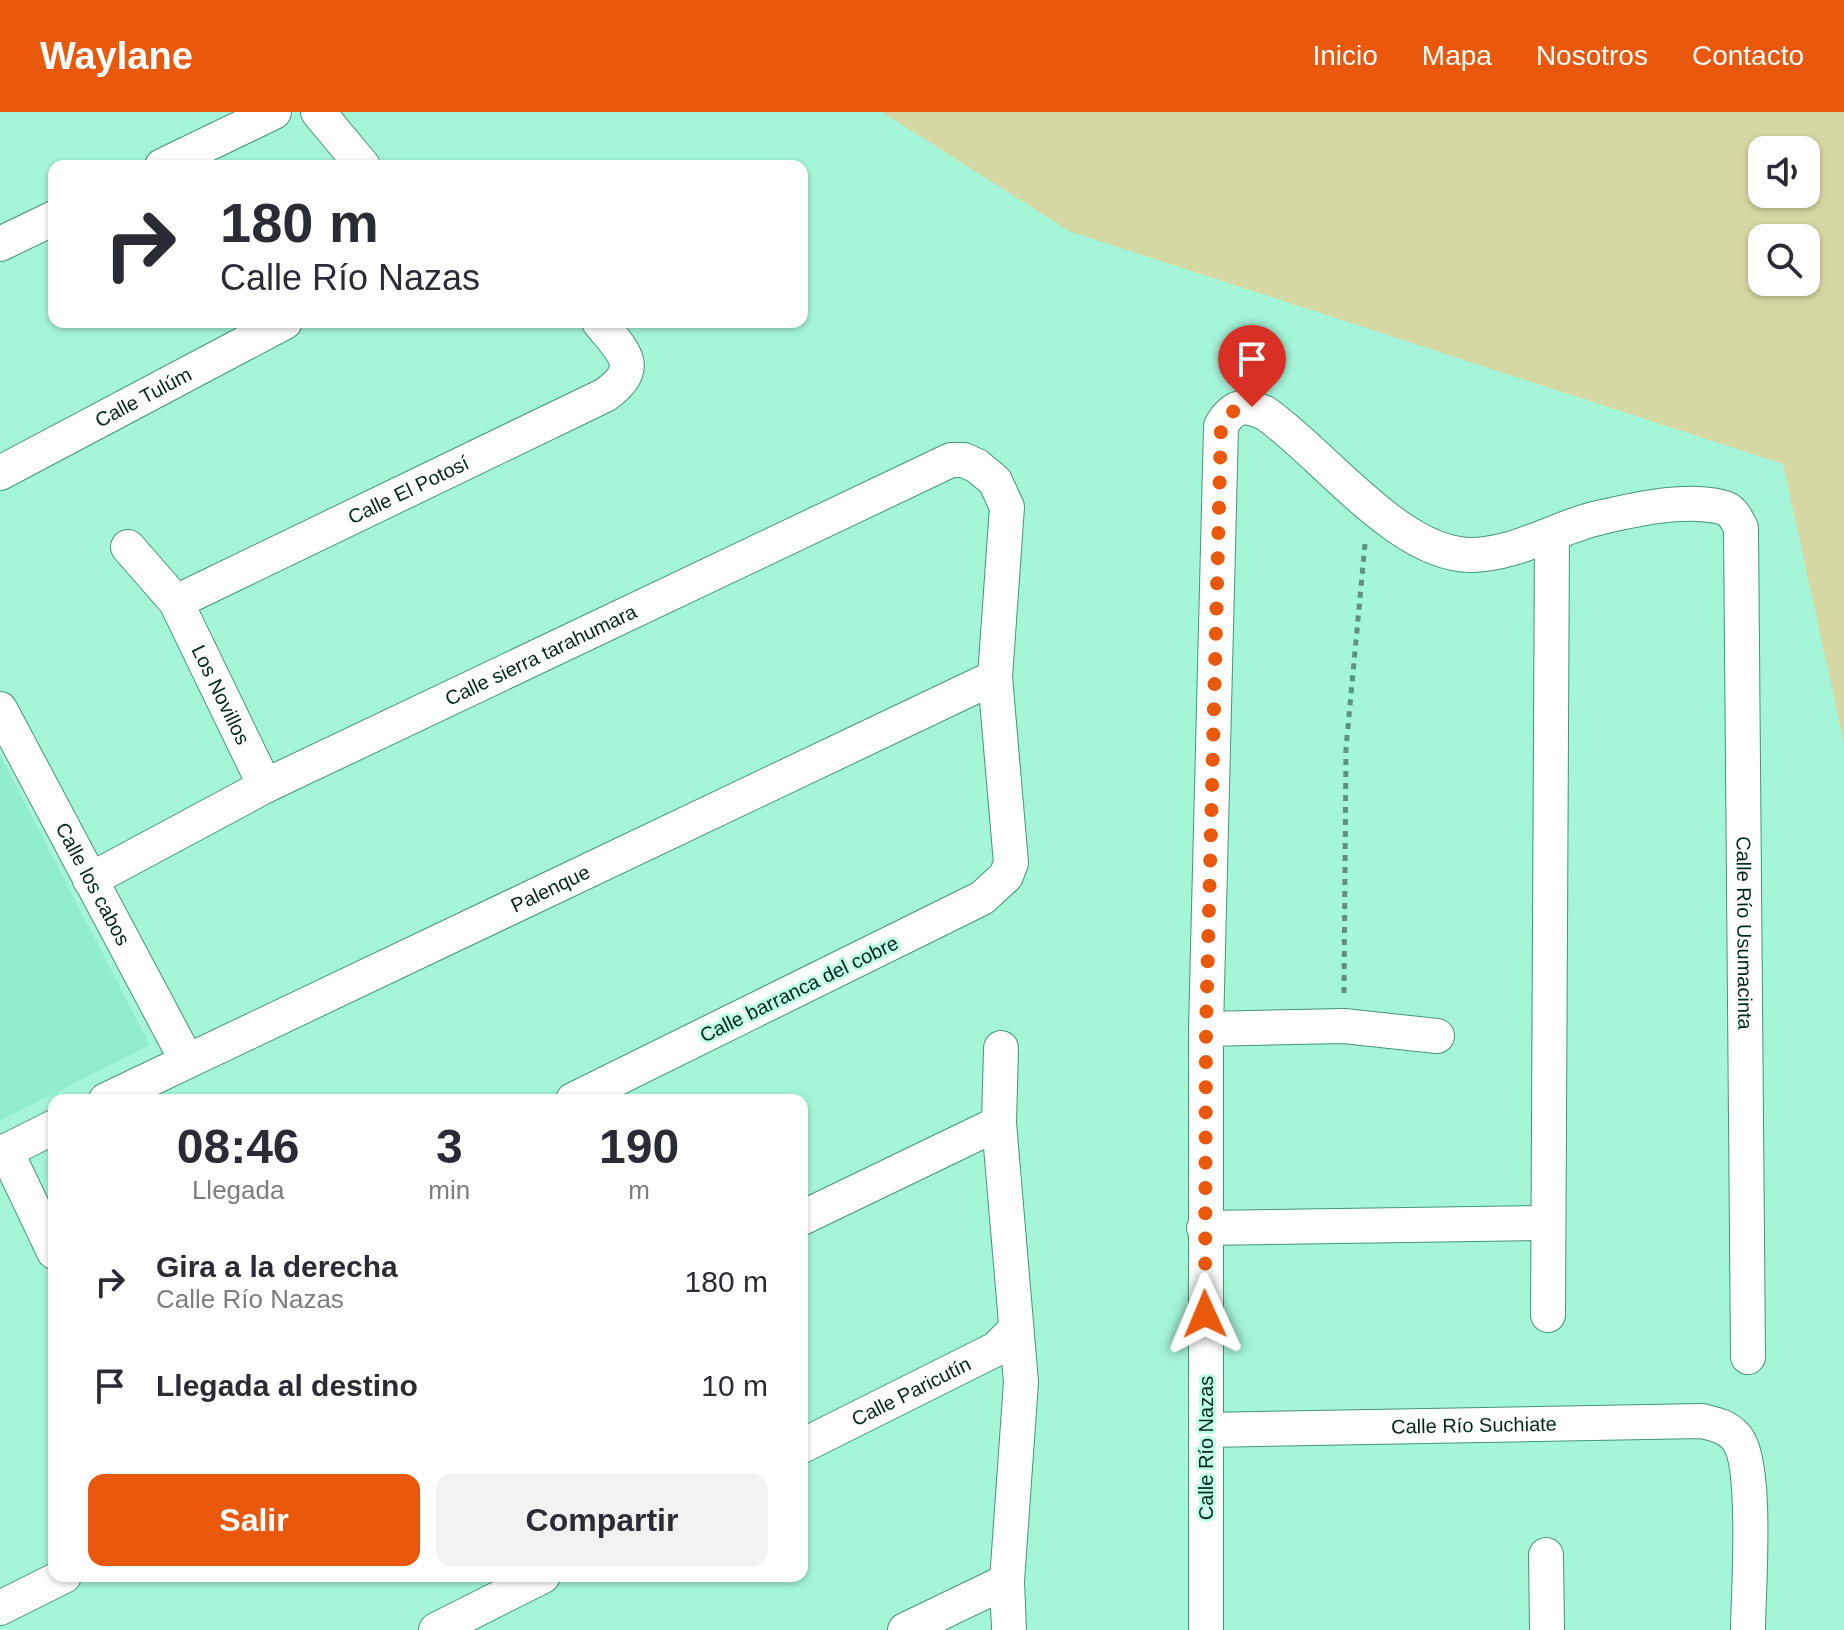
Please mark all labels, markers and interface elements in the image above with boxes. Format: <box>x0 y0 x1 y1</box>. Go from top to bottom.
text: Waylane <box>40 35 193 77</box>
text: Inicio <box>1312 40 1378 71</box>
text: Mapa <box>1422 40 1492 71</box>
text: Nosotros <box>1536 40 1648 71</box>
text: Contacto <box>1692 40 1804 71</box>
map controls <box>1748 136 1820 296</box>
button: sound <box>1748 136 1820 208</box>
text: 180 m <box>220 191 379 254</box>
icon: right <box>88 192 192 296</box>
button: search <box>1748 224 1820 296</box>
text: Calle Río Nazas <box>220 257 480 298</box>
pin <box>1218 325 1286 407</box>
icon: arrive <box>1230 337 1274 381</box>
street label: Calle Tulúm <box>91 363 195 432</box>
street label: Calle El Potosí <box>344 451 473 528</box>
street label: Calle sierra tarahumara <box>442 600 641 710</box>
street label: Los Novillos <box>187 641 254 748</box>
street label: Calle los cabos <box>51 819 134 949</box>
street label: Calle Río Usumacinta <box>1733 836 1756 1031</box>
street label: Palenque <box>507 861 593 917</box>
street label: Calle barranca del cobre <box>696 931 902 1047</box>
text: 08:46 <box>177 1120 300 1173</box>
text: 3 <box>436 1120 463 1173</box>
text: 190 <box>599 1120 679 1173</box>
text: Llegada <box>192 1175 284 1205</box>
text: min <box>428 1175 470 1205</box>
text: m <box>628 1175 650 1205</box>
text: Gira a la derecha <box>156 1250 398 1283</box>
icon: right <box>88 1260 132 1304</box>
text: 180 m <box>685 1265 768 1298</box>
position arrow <box>1163 1272 1247 1356</box>
text: Calle Río Nazas <box>156 1284 344 1314</box>
street label: Calle Paricutín <box>848 1353 974 1430</box>
icon: arrive <box>88 1364 132 1408</box>
text: Llegada al destino <box>156 1369 418 1402</box>
text: 10 m <box>701 1369 768 1402</box>
street label: Calle Río Nazas <box>1195 1376 1217 1520</box>
street label: Calle Río Suchiate <box>1391 1413 1557 1438</box>
button: Salir <box>88 1474 420 1566</box>
button: Compartir <box>436 1474 768 1566</box>

